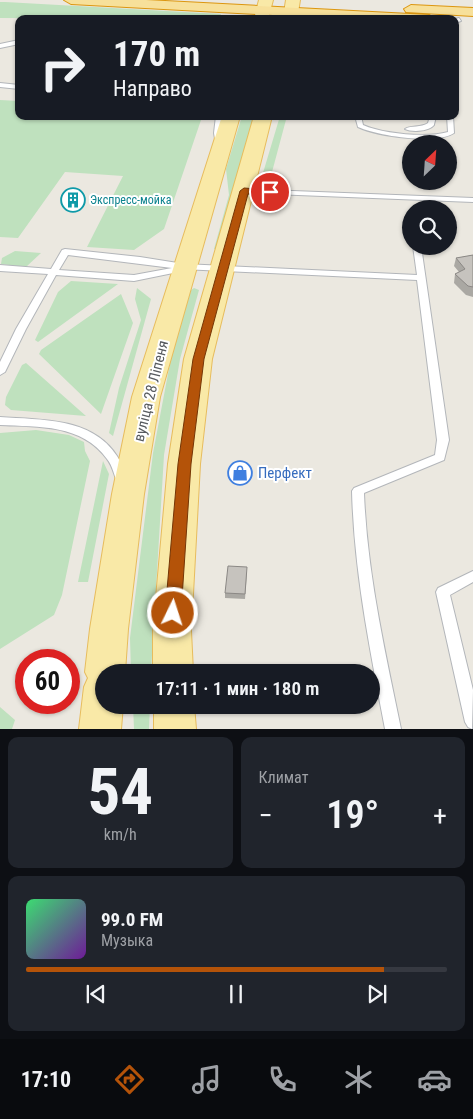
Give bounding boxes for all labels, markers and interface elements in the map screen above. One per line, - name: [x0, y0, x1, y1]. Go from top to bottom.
- text: 170 m: [113, 34, 200, 75]
- icon: right: [30, 35, 95, 100]
- text: Направо: [113, 76, 192, 101]
- north arrow: [402, 135, 458, 190]
- map controls: [402, 135, 457, 255]
- pin: [249, 171, 291, 213]
- icon: arrive: [256, 178, 284, 206]
- building icon: Экспресс-мойка: [60, 187, 86, 213]
- place label: Экспресс-мойка: [90, 193, 172, 207]
- button: search: [402, 200, 457, 255]
- street label: вуліца 28 Ліпеня: [130, 339, 172, 443]
- shop icon: Перфект: [227, 460, 253, 486]
- place label: Перфект: [258, 464, 312, 482]
- position arrow: [146, 586, 198, 638]
- speed limit sign: 60: [15, 649, 80, 714]
- text: 17:11 · 1 мин · 180 m: [156, 677, 319, 700]
- text: 54: [87, 754, 153, 830]
- text: Климат: [259, 768, 308, 787]
- text: 19°: [326, 793, 379, 837]
- text: −: [259, 799, 273, 832]
- text: +: [433, 799, 447, 832]
- text: km/h: [104, 825, 137, 844]
- text: 99.0 FM: [101, 908, 163, 931]
- text: Музыка: [101, 931, 153, 950]
- icon: previous: [82, 980, 110, 1008]
- icon: pause: [222, 980, 250, 1008]
- icon: next: [363, 980, 391, 1008]
- icon: directions: [112, 1062, 147, 1097]
- icon: music: [189, 1062, 224, 1097]
- icon: phone: [265, 1062, 300, 1097]
- icon: climate: [341, 1062, 376, 1097]
- icon: car: [417, 1062, 452, 1097]
- text: 17:10: [21, 1067, 71, 1092]

